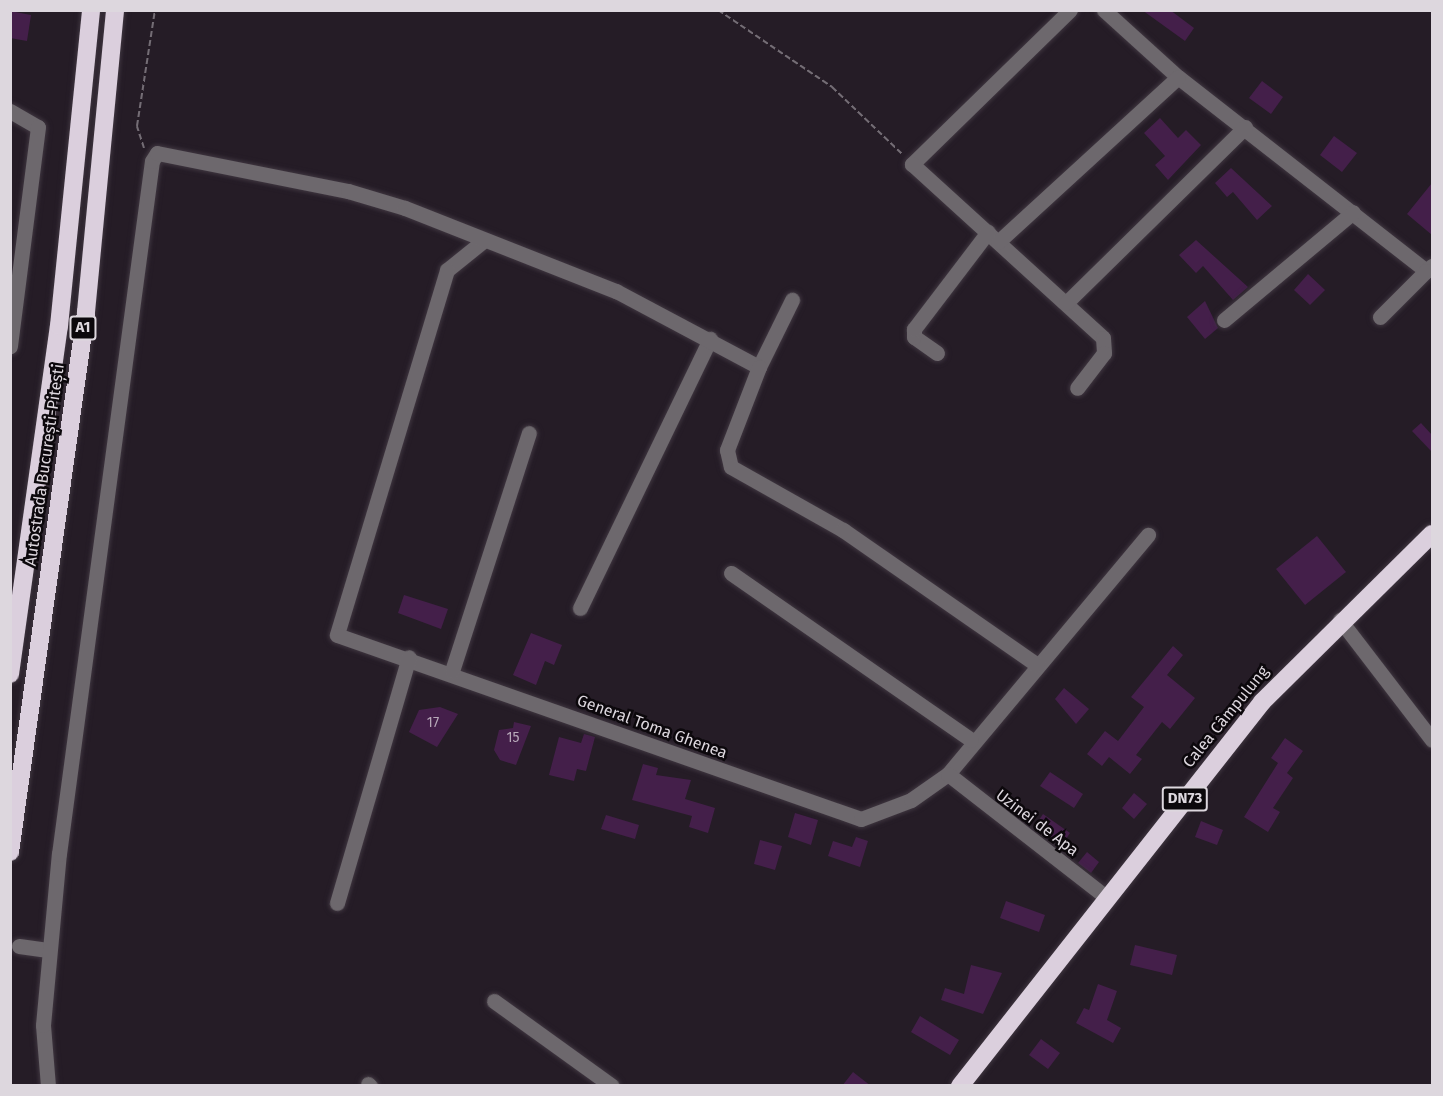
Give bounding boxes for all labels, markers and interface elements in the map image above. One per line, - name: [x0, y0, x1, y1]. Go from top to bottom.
- road number: A1: [68, 316, 98, 340]
- street label: Autostrada București-Pitești: [21, 363, 69, 567]
- street label: Calea Câmpulung: [1179, 662, 1273, 772]
- street label: General Toma Ghenea: [574, 691, 730, 763]
- house number: 17: [427, 715, 439, 731]
- house number: 15: [506, 730, 520, 746]
- street label: Uzinei de Apa: [992, 786, 1082, 860]
- road number: DN73: [1161, 787, 1209, 811]

